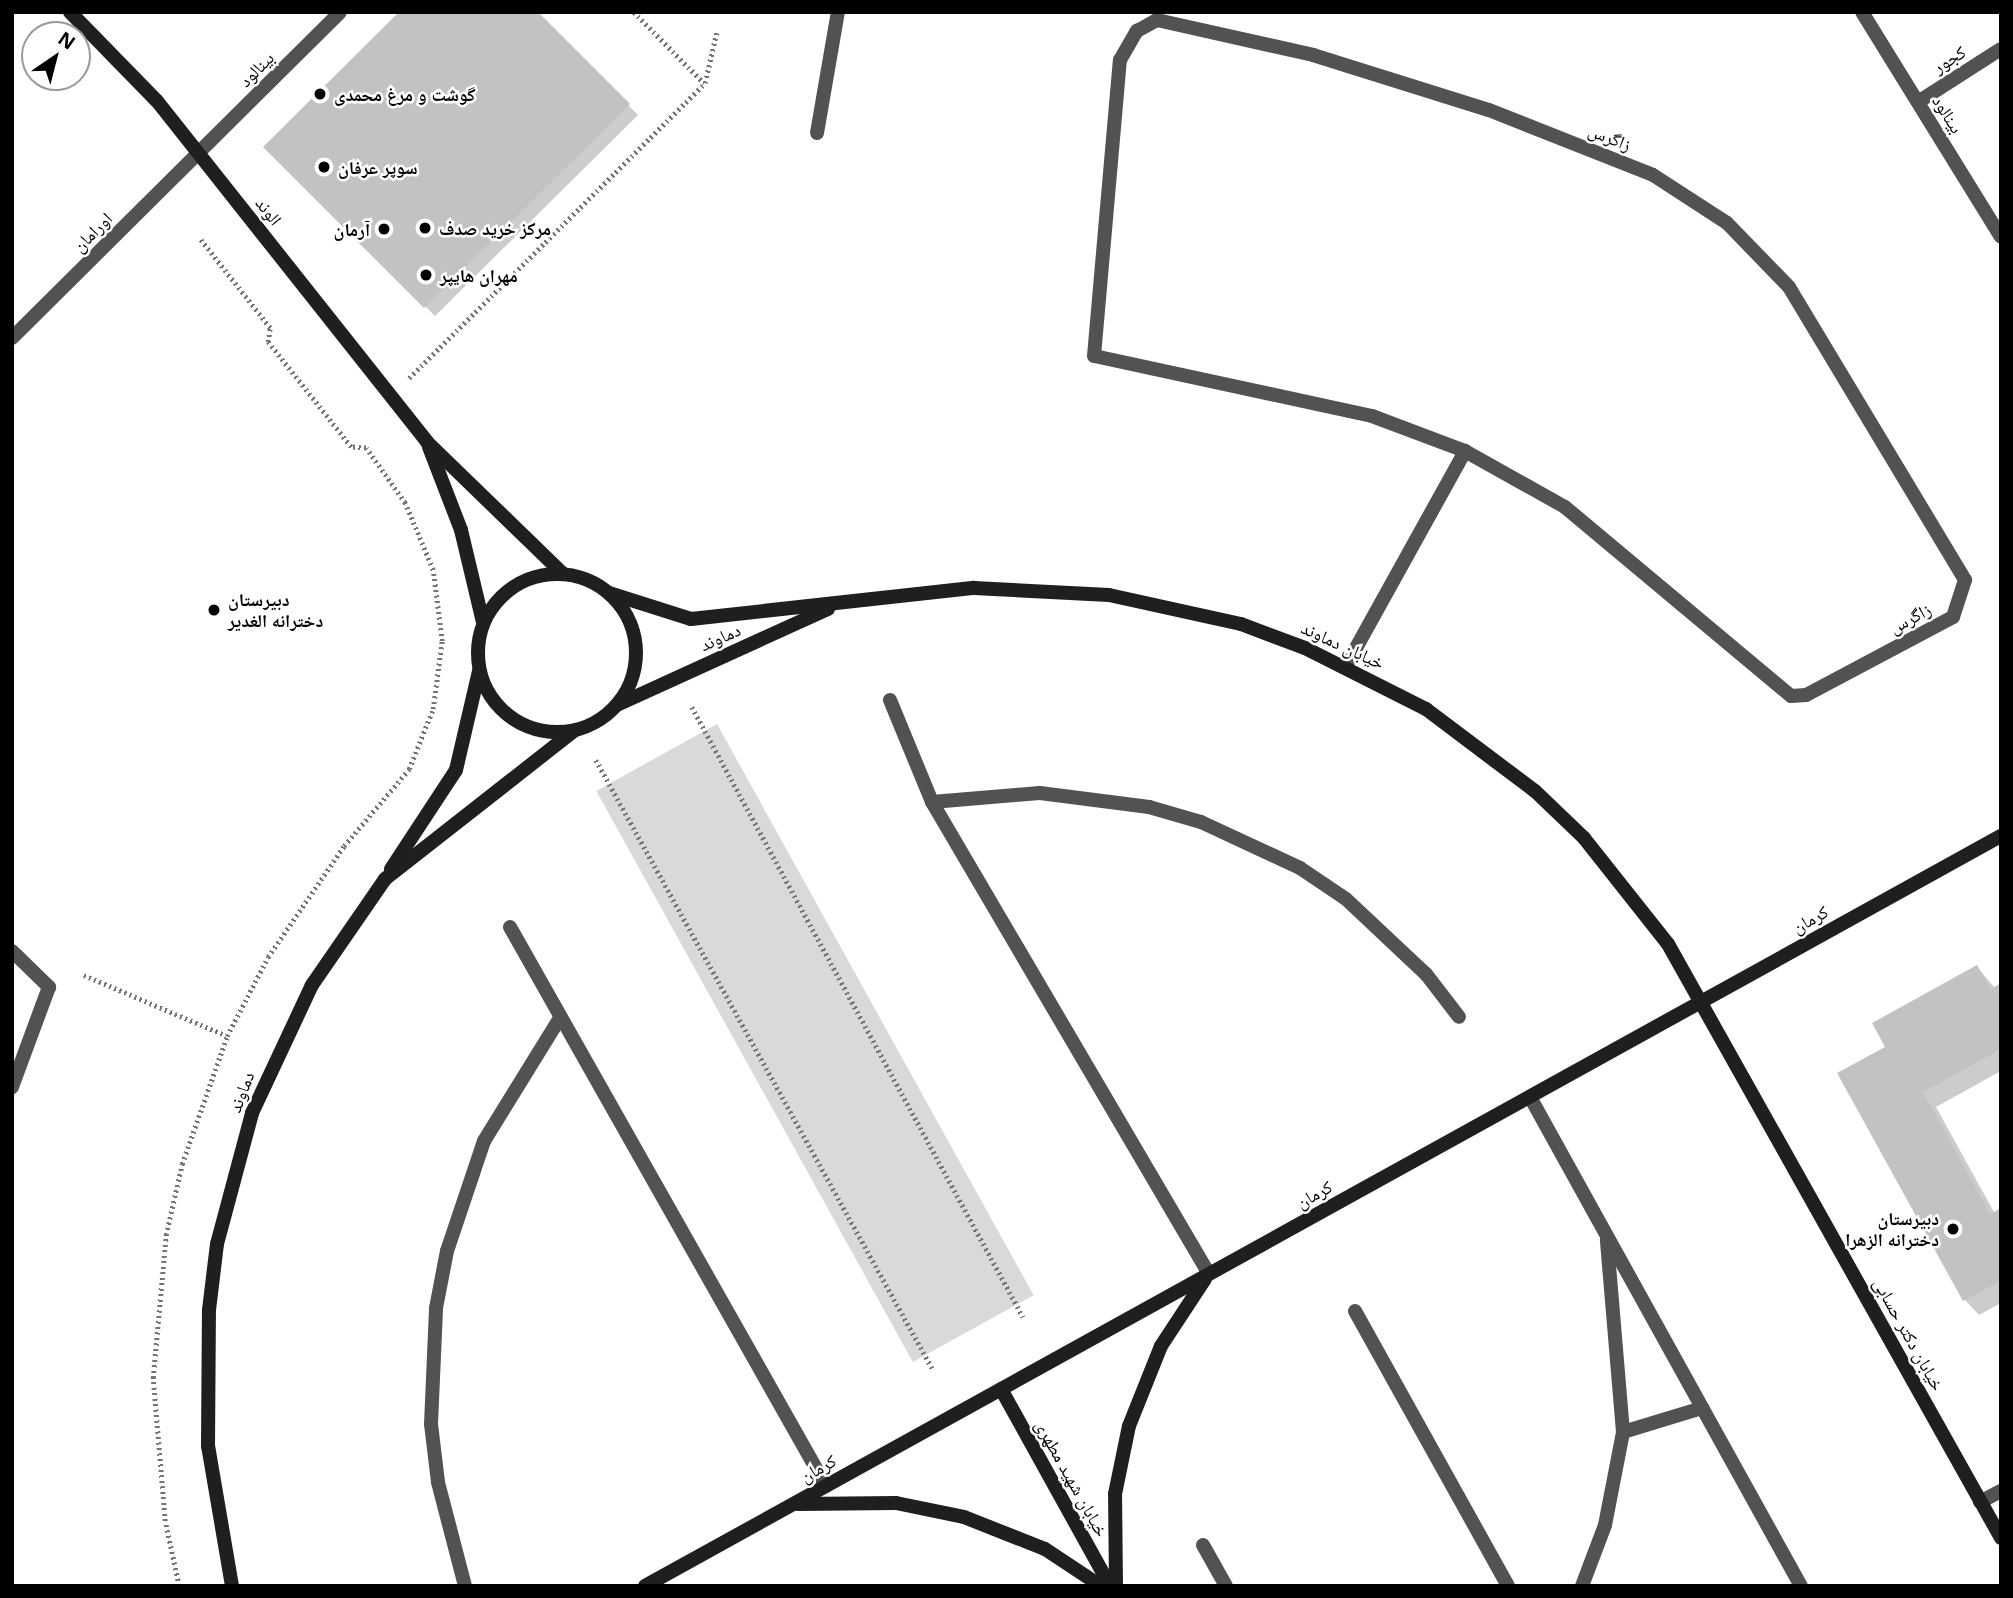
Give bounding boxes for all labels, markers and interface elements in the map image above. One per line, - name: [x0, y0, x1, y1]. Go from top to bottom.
- north arrow: [21, 21, 91, 91]
- text: N: [53, 25, 81, 56]
- street label: کجور: [1929, 41, 1969, 77]
- street label: بینالود: [234, 47, 278, 91]
- place label: گوشت و مرغ محمدی: [334, 83, 475, 105]
- marker: گوشت و مرغ محمدی: [312, 86, 328, 102]
- street label: بینالود: [1928, 91, 1968, 137]
- street label: زاگرس: [1585, 119, 1635, 155]
- place label: سوپر عرفان: [338, 156, 418, 178]
- marker: سوپر عرفان: [316, 159, 332, 175]
- street label: الوند: [251, 193, 287, 229]
- street label: اورامان: [68, 208, 116, 256]
- place label: مرکز خرید صدف: [439, 217, 551, 239]
- place label: آرمان: [334, 218, 370, 240]
- marker: مرکز خرید صدف: [417, 220, 433, 236]
- marker: آرمان: [376, 221, 392, 237]
- place label: مهران هایپر: [440, 264, 518, 286]
- marker: مهران هایپر: [418, 267, 434, 283]
- place label: دبیرستان دخترانه الغدیر: [228, 589, 323, 632]
- street label: زاگرس: [1885, 598, 1935, 638]
- marker: دبیرستان دخترانه الغدیر: [206, 602, 222, 618]
- street label: خیابان دماوند: [1298, 616, 1388, 674]
- street label: دماوند: [696, 619, 744, 655]
- street label: کرمان: [1788, 900, 1832, 938]
- street label: دماوند: [223, 1068, 259, 1116]
- street label: کرمان: [1292, 1175, 1336, 1213]
- place label: دبیرستان دخترانه الزهرا: [1845, 1208, 1939, 1250]
- marker: دبیرستان دخترانه الزهرا: [1945, 1221, 1961, 1237]
- street label: خیابان دکتر حسابی: [1869, 1274, 1949, 1394]
- street label: خیابان شهید مطهری: [1031, 1416, 1113, 1540]
- street label: کرمان: [796, 1449, 840, 1487]

